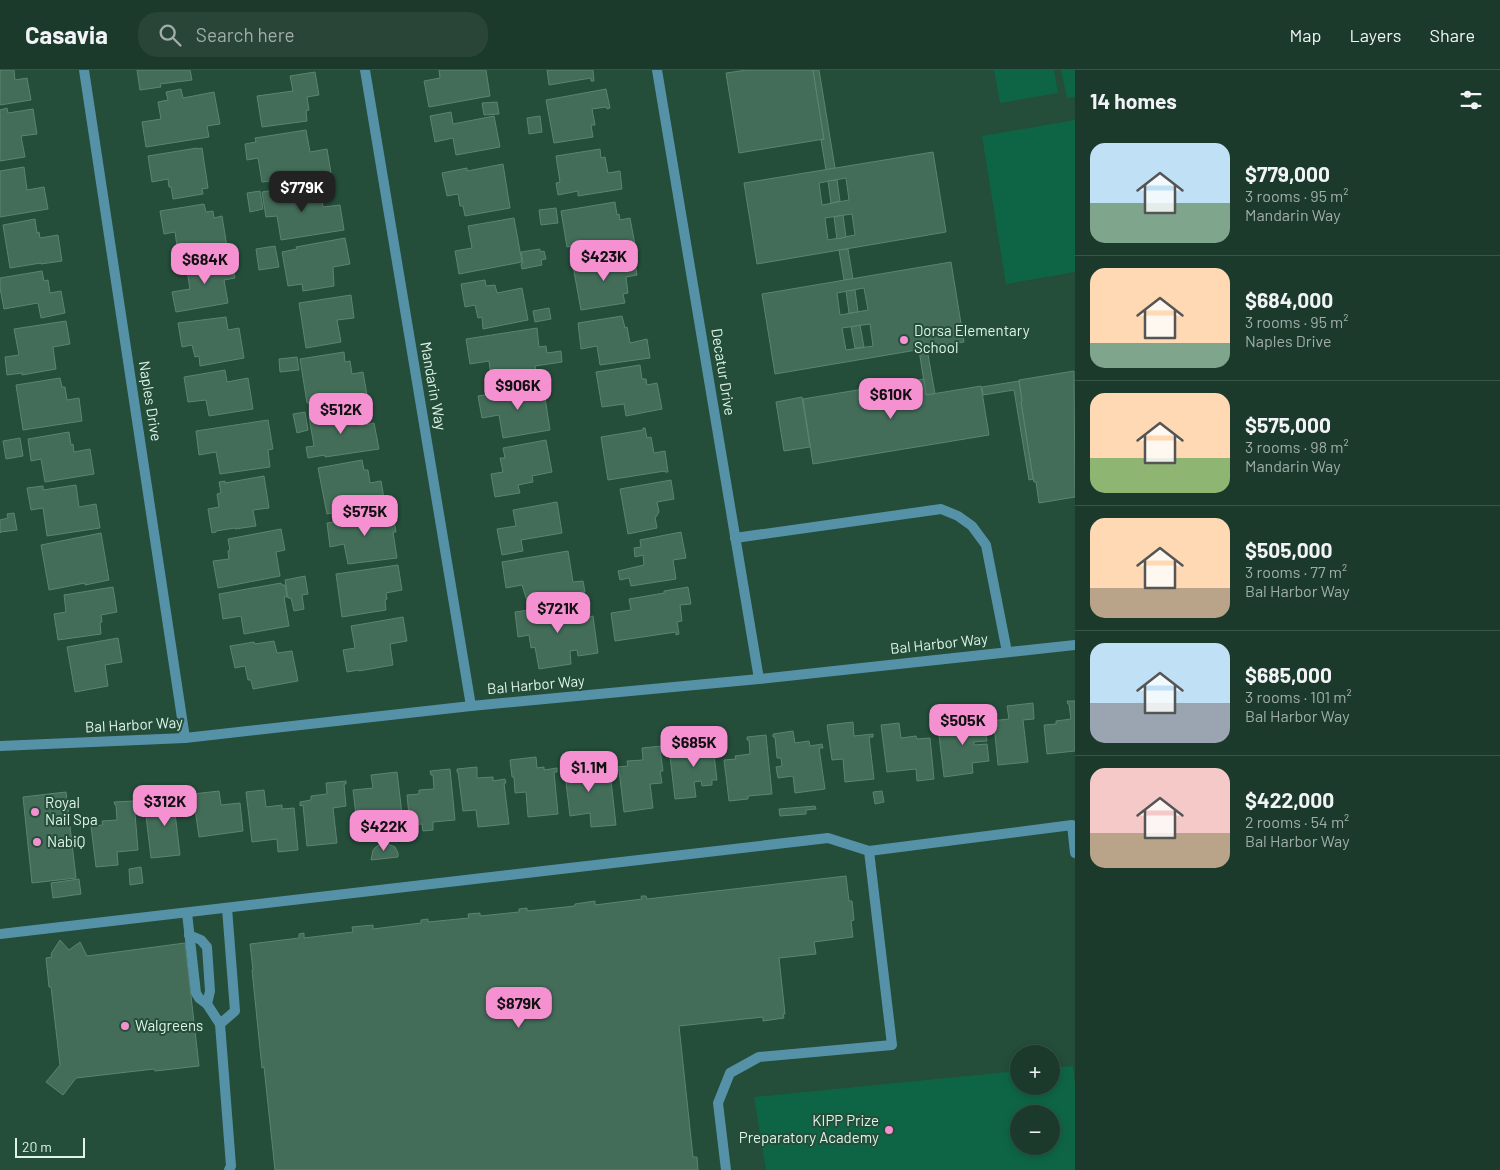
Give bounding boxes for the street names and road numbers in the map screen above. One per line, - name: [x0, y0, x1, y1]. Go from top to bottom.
- street label: Decatur Drive: [708, 327, 740, 417]
- street label: Mandarin Way: [417, 340, 451, 432]
- street label: Naples Drive: [136, 359, 166, 442]
- street label: Bal Harbor Way: [889, 629, 989, 657]
- street label: Bal Harbor Way: [486, 671, 586, 697]
- street label: Bal Harbor Way: [85, 712, 183, 736]

